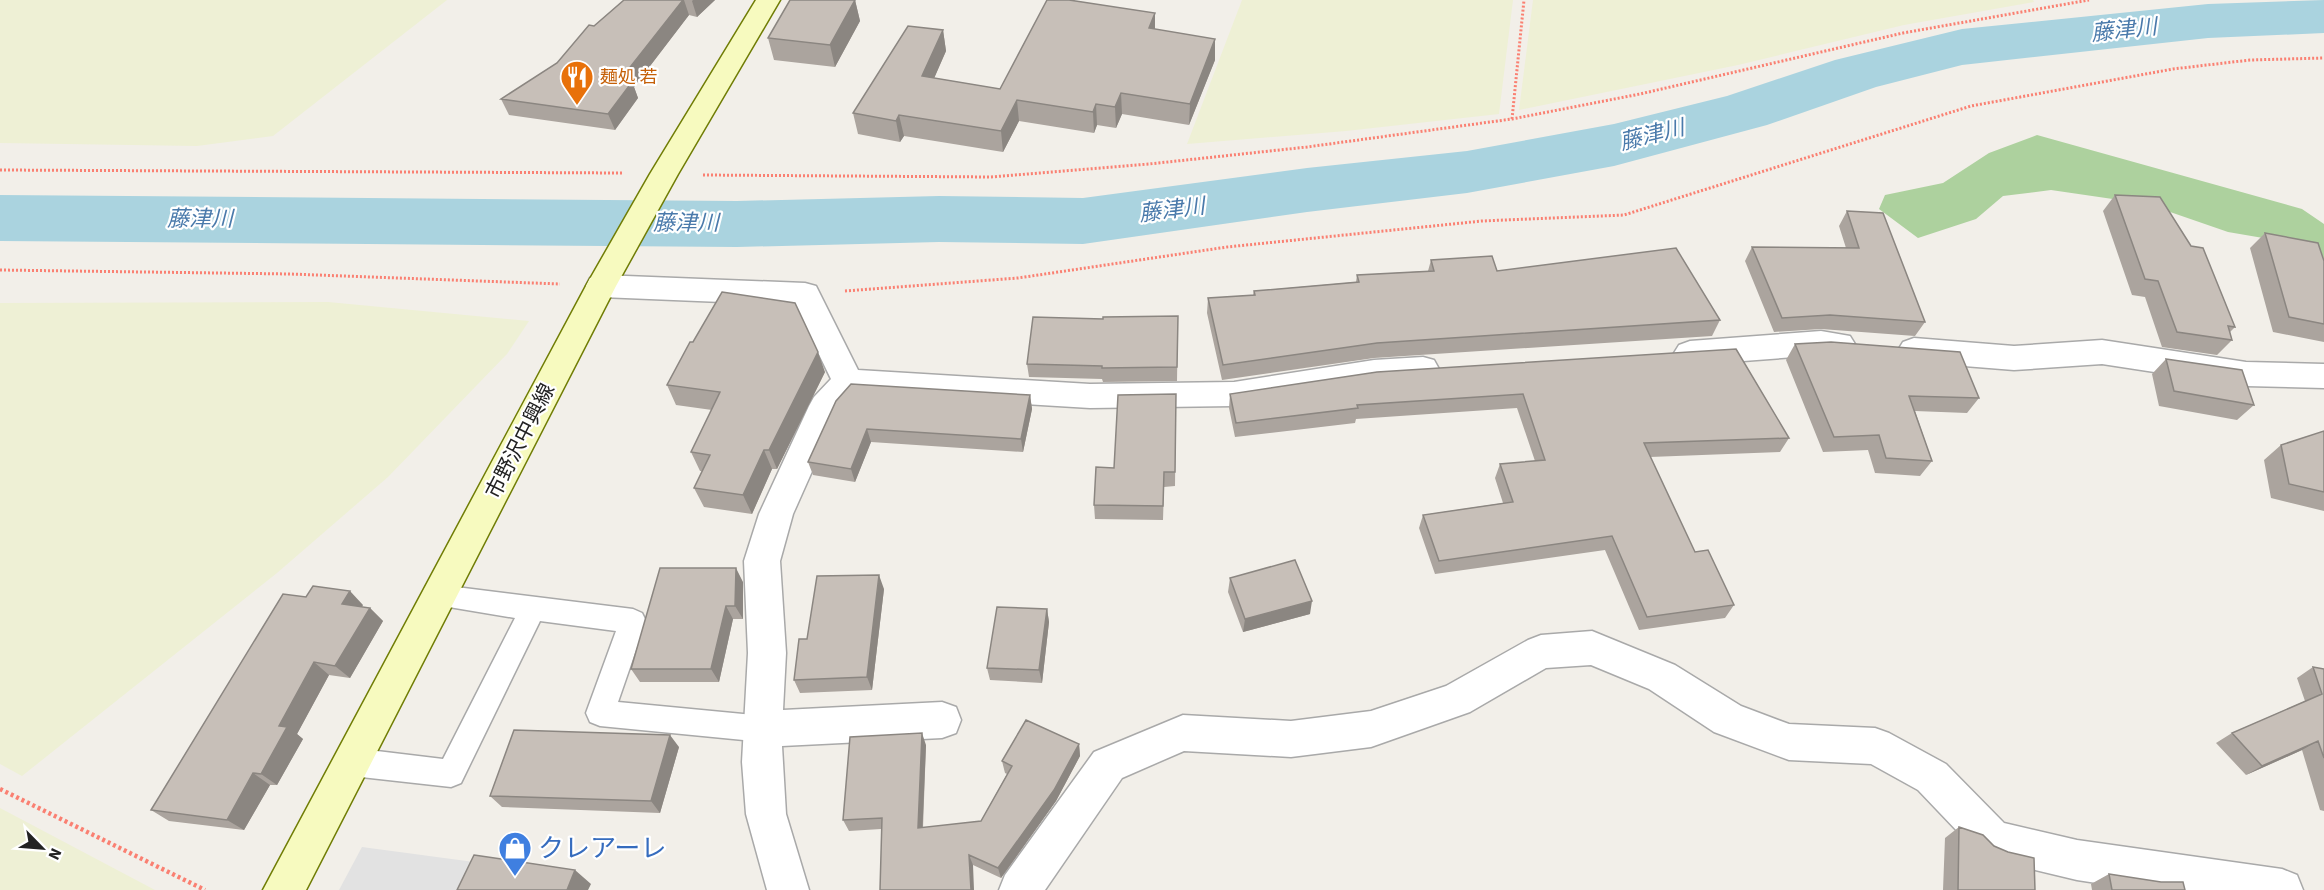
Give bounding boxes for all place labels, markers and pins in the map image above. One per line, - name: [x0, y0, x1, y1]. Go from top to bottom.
- restaurant icon: 麺処 若: [559, 59, 595, 106]
- place label: 麺処 若: [600, 65, 658, 90]
- shop icon: クレアーレ: [497, 830, 533, 877]
- place label: クレアーレ: [538, 830, 666, 867]

